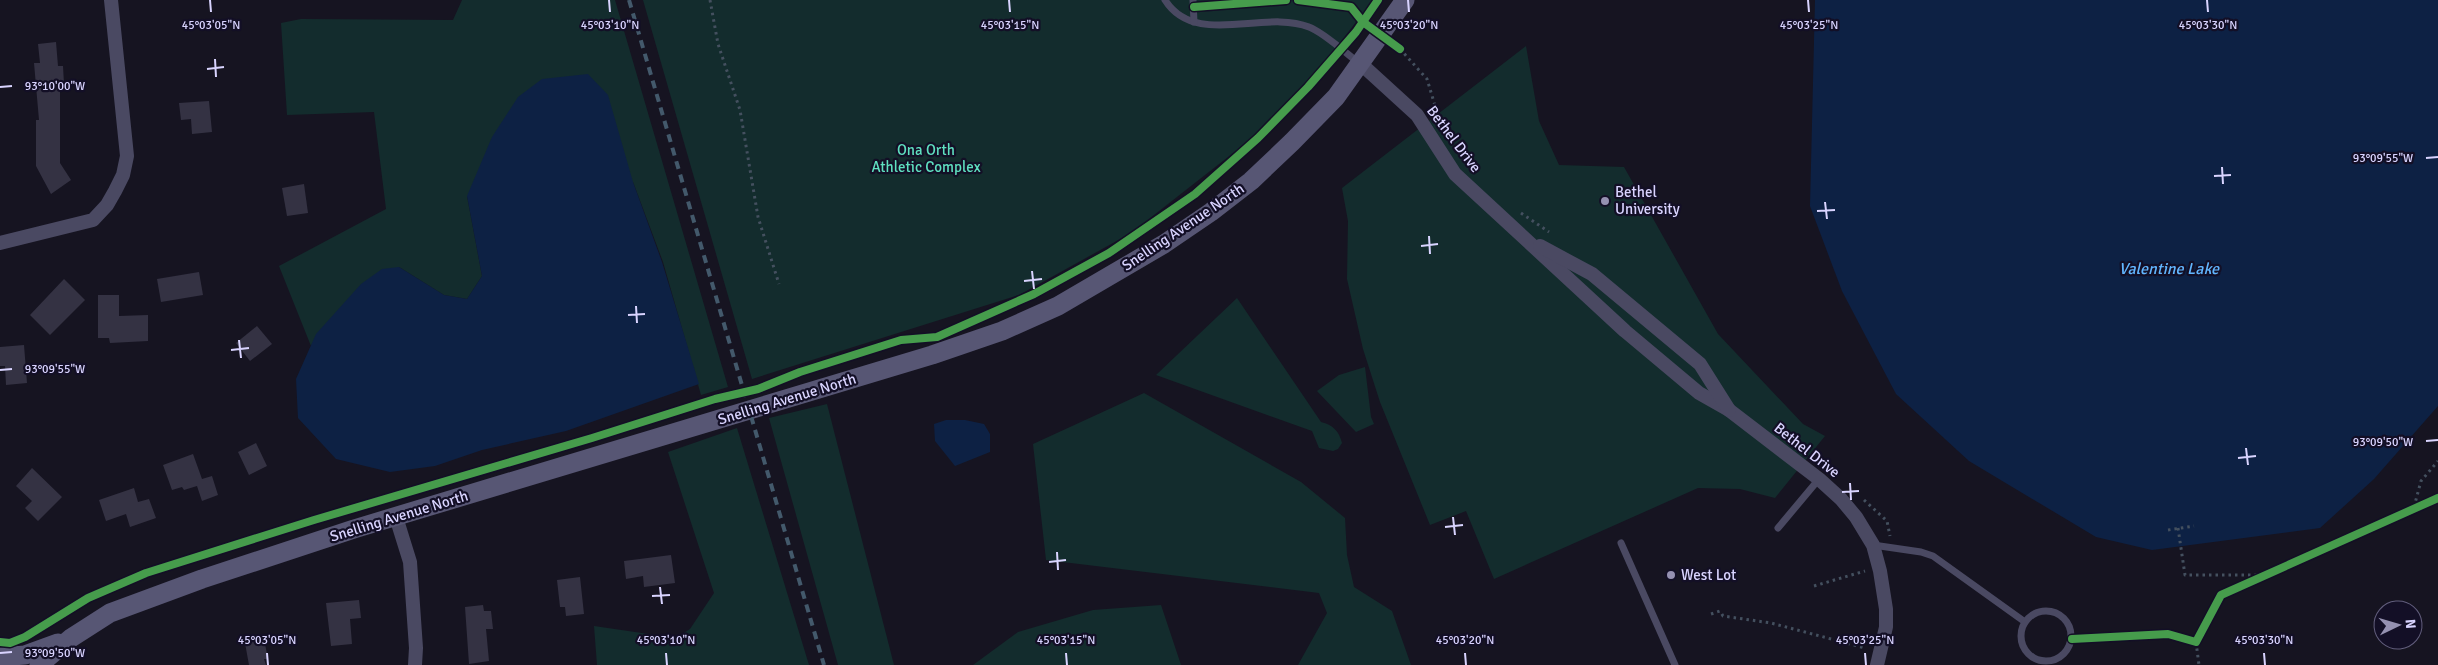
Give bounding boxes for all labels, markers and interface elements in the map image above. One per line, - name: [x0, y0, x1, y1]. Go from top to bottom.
- text: 45°03'05"N: [182, 18, 240, 33]
- text: 45°03'10"N: [581, 18, 639, 33]
- text: 45°03'15"N: [981, 18, 1039, 33]
- text: 45°03'20"N: [1380, 18, 1438, 33]
- text: 45°03'25"N: [1780, 18, 1838, 33]
- text: 45°03'30"N: [2179, 18, 2237, 33]
- text: 93°10'00"W: [25, 79, 85, 94]
- street label: Bethel Drive: [1423, 102, 1485, 176]
- park label: Ona Orth Athletic Complex: [871, 141, 981, 176]
- text: 93°09'55"W: [2353, 151, 2413, 166]
- street label: Snelling Avenue North: [1118, 179, 1248, 275]
- place label: Bethel University: [1615, 183, 1680, 218]
- marker: Bethel University: [1599, 195, 1611, 207]
- water label: Valentine Lake: [2119, 259, 2220, 279]
- text: 93°09'55"W: [25, 362, 85, 377]
- street label: Snelling Avenue North: [716, 369, 858, 429]
- street label: Bethel Drive: [1770, 419, 1844, 481]
- text: 93°09'50"W: [2353, 435, 2413, 450]
- street label: Snelling Avenue North: [328, 486, 470, 546]
- place label: West Lot: [1681, 566, 1736, 584]
- marker: West Lot: [1665, 569, 1677, 581]
- north arrow: [2373, 600, 2423, 650]
- text: N: [2402, 618, 2419, 630]
- text: 45°03'05"N: [238, 633, 296, 648]
- text: 45°03'10"N: [637, 633, 695, 648]
- text: 45°03'15"N: [1037, 633, 1095, 648]
- text: 45°03'20"N: [1436, 633, 1494, 648]
- text: 45°03'25"N: [1836, 633, 1894, 648]
- text: 45°03'30"N: [2235, 633, 2293, 648]
- text: 93°09'50"W: [25, 646, 85, 661]

